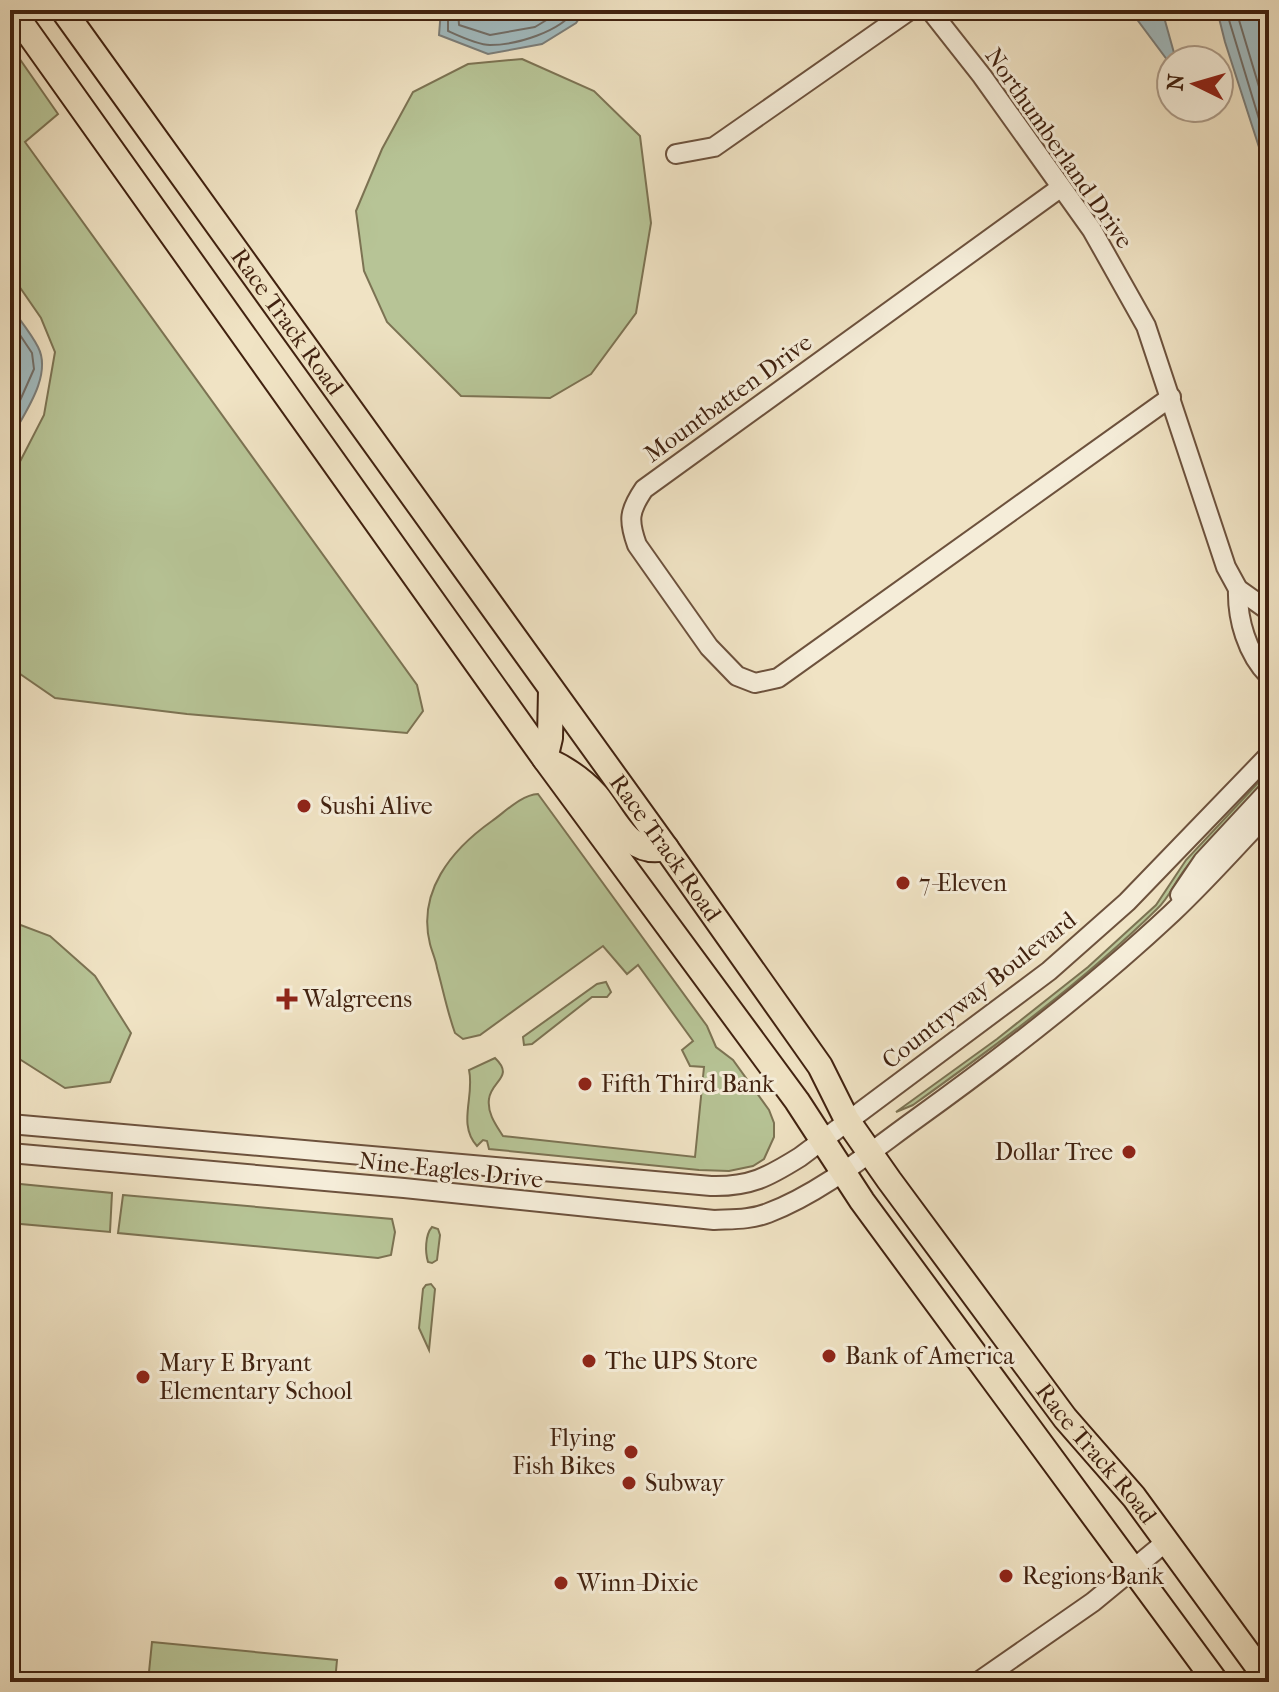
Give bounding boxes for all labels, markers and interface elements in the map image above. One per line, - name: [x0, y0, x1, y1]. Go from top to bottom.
- street label: Northumberland Drive: [979, 42, 1139, 254]
- north arrow: [1155, 44, 1235, 124]
- text: N: [1162, 73, 1190, 92]
- street label: Race Track Road: [225, 243, 350, 401]
- street label: Mountbatten Drive: [639, 328, 817, 468]
- street label: Race Track Road: [604, 769, 728, 928]
- place label: Sushi Alive: [320, 792, 433, 820]
- marker: Sushi Alive: [295, 797, 313, 815]
- place label: 7-Eleven: [919, 869, 1007, 897]
- marker: 7-Eleven: [894, 874, 912, 892]
- street label: Countryway Boulevard: [876, 905, 1082, 1074]
- place label: Walgreens: [302, 985, 412, 1013]
- marker: Walgreens: [278, 990, 296, 1008]
- place label: Fifth Third Bank: [601, 1070, 775, 1098]
- marker: Fifth Third Bank: [576, 1075, 594, 1093]
- place label: Dollar Tree: [995, 1138, 1113, 1166]
- marker: Dollar Tree: [1120, 1143, 1138, 1161]
- street label: Nine Eagles Drive: [357, 1146, 545, 1194]
- place label: Bank of America: [845, 1342, 1015, 1370]
- place label: The UPS Store: [605, 1347, 758, 1375]
- marker: Bank of America: [820, 1347, 838, 1365]
- place label: Mary E Bryant Elementary School: [159, 1349, 353, 1405]
- marker: The UPS Store: [580, 1352, 598, 1370]
- marker: Mary E Bryant Elementary School: [134, 1368, 152, 1386]
- street label: Race Track Road: [1030, 1378, 1163, 1530]
- place label: Flying Fish Bikes: [512, 1424, 616, 1480]
- marker: Flying Fish Bikes: [622, 1443, 640, 1461]
- place label: Subway: [645, 1469, 725, 1497]
- marker: Subway: [620, 1474, 638, 1492]
- place label: Regions Bank: [1022, 1562, 1164, 1590]
- marker: Regions Bank: [997, 1567, 1015, 1585]
- place label: Winn-Dixie: [576, 1569, 698, 1597]
- marker: Winn-Dixie: [552, 1574, 570, 1592]

